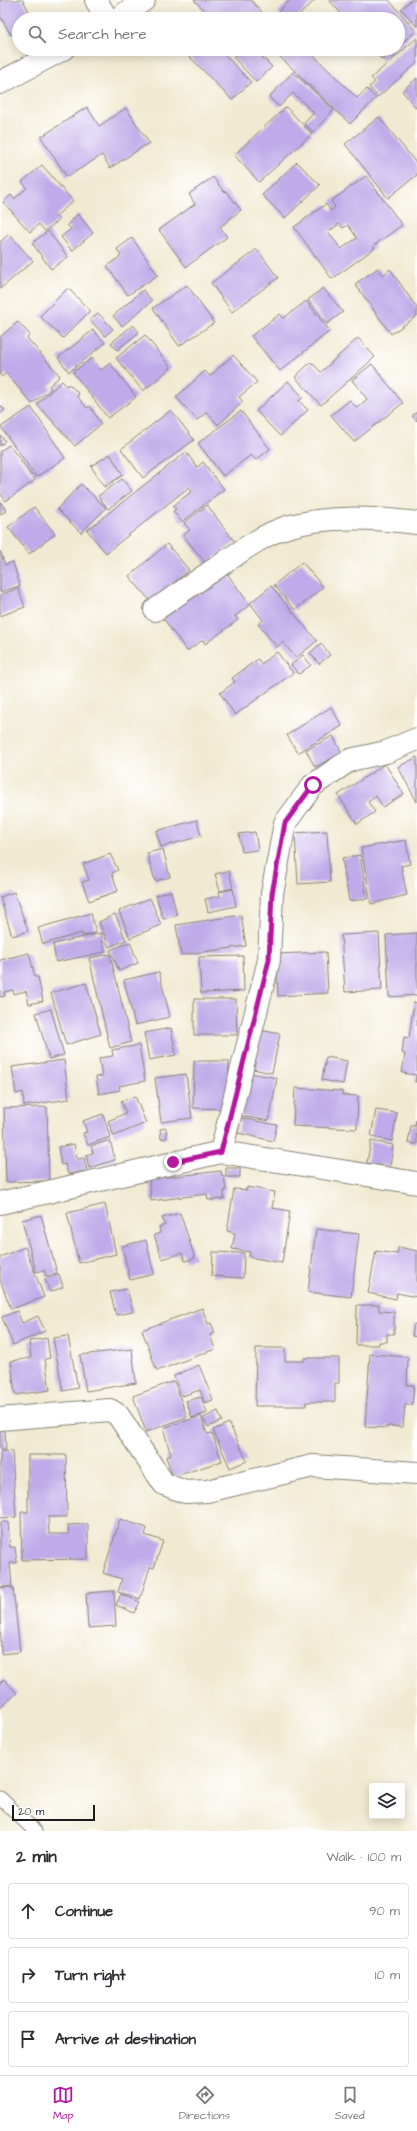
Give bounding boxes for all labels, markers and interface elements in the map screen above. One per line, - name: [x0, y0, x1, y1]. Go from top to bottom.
- search box: [12, 12, 405, 56]
- icon: search: [26, 23, 48, 45]
- text: Search here: [58, 24, 147, 45]
- route start: [304, 776, 322, 794]
- route end: [164, 1153, 182, 1171]
- map controls: [369, 1783, 405, 1819]
- button: layers: [369, 1783, 405, 1819]
- scale bar: [12, 1803, 95, 1822]
- text: 20 m: [18, 1804, 44, 1819]
- text: 2 min: [16, 1845, 57, 1869]
- text: Walk · 100 m: [327, 1848, 401, 1866]
- icon: ahead: [17, 1900, 39, 1922]
- text: Continue: [55, 1901, 113, 1922]
- text: 90 m: [369, 1902, 400, 1920]
- icon: right: [17, 1964, 39, 1986]
- text: Turn right: [55, 1965, 126, 1986]
- text: 10 m: [375, 1966, 400, 1984]
- icon: arrive: [17, 2028, 39, 2050]
- text: Arrive at destination: [55, 2029, 196, 2050]
- tab: Map: [52, 2084, 74, 2123]
- tab: Directions: [179, 2084, 230, 2123]
- tab: Saved: [335, 2084, 365, 2123]

